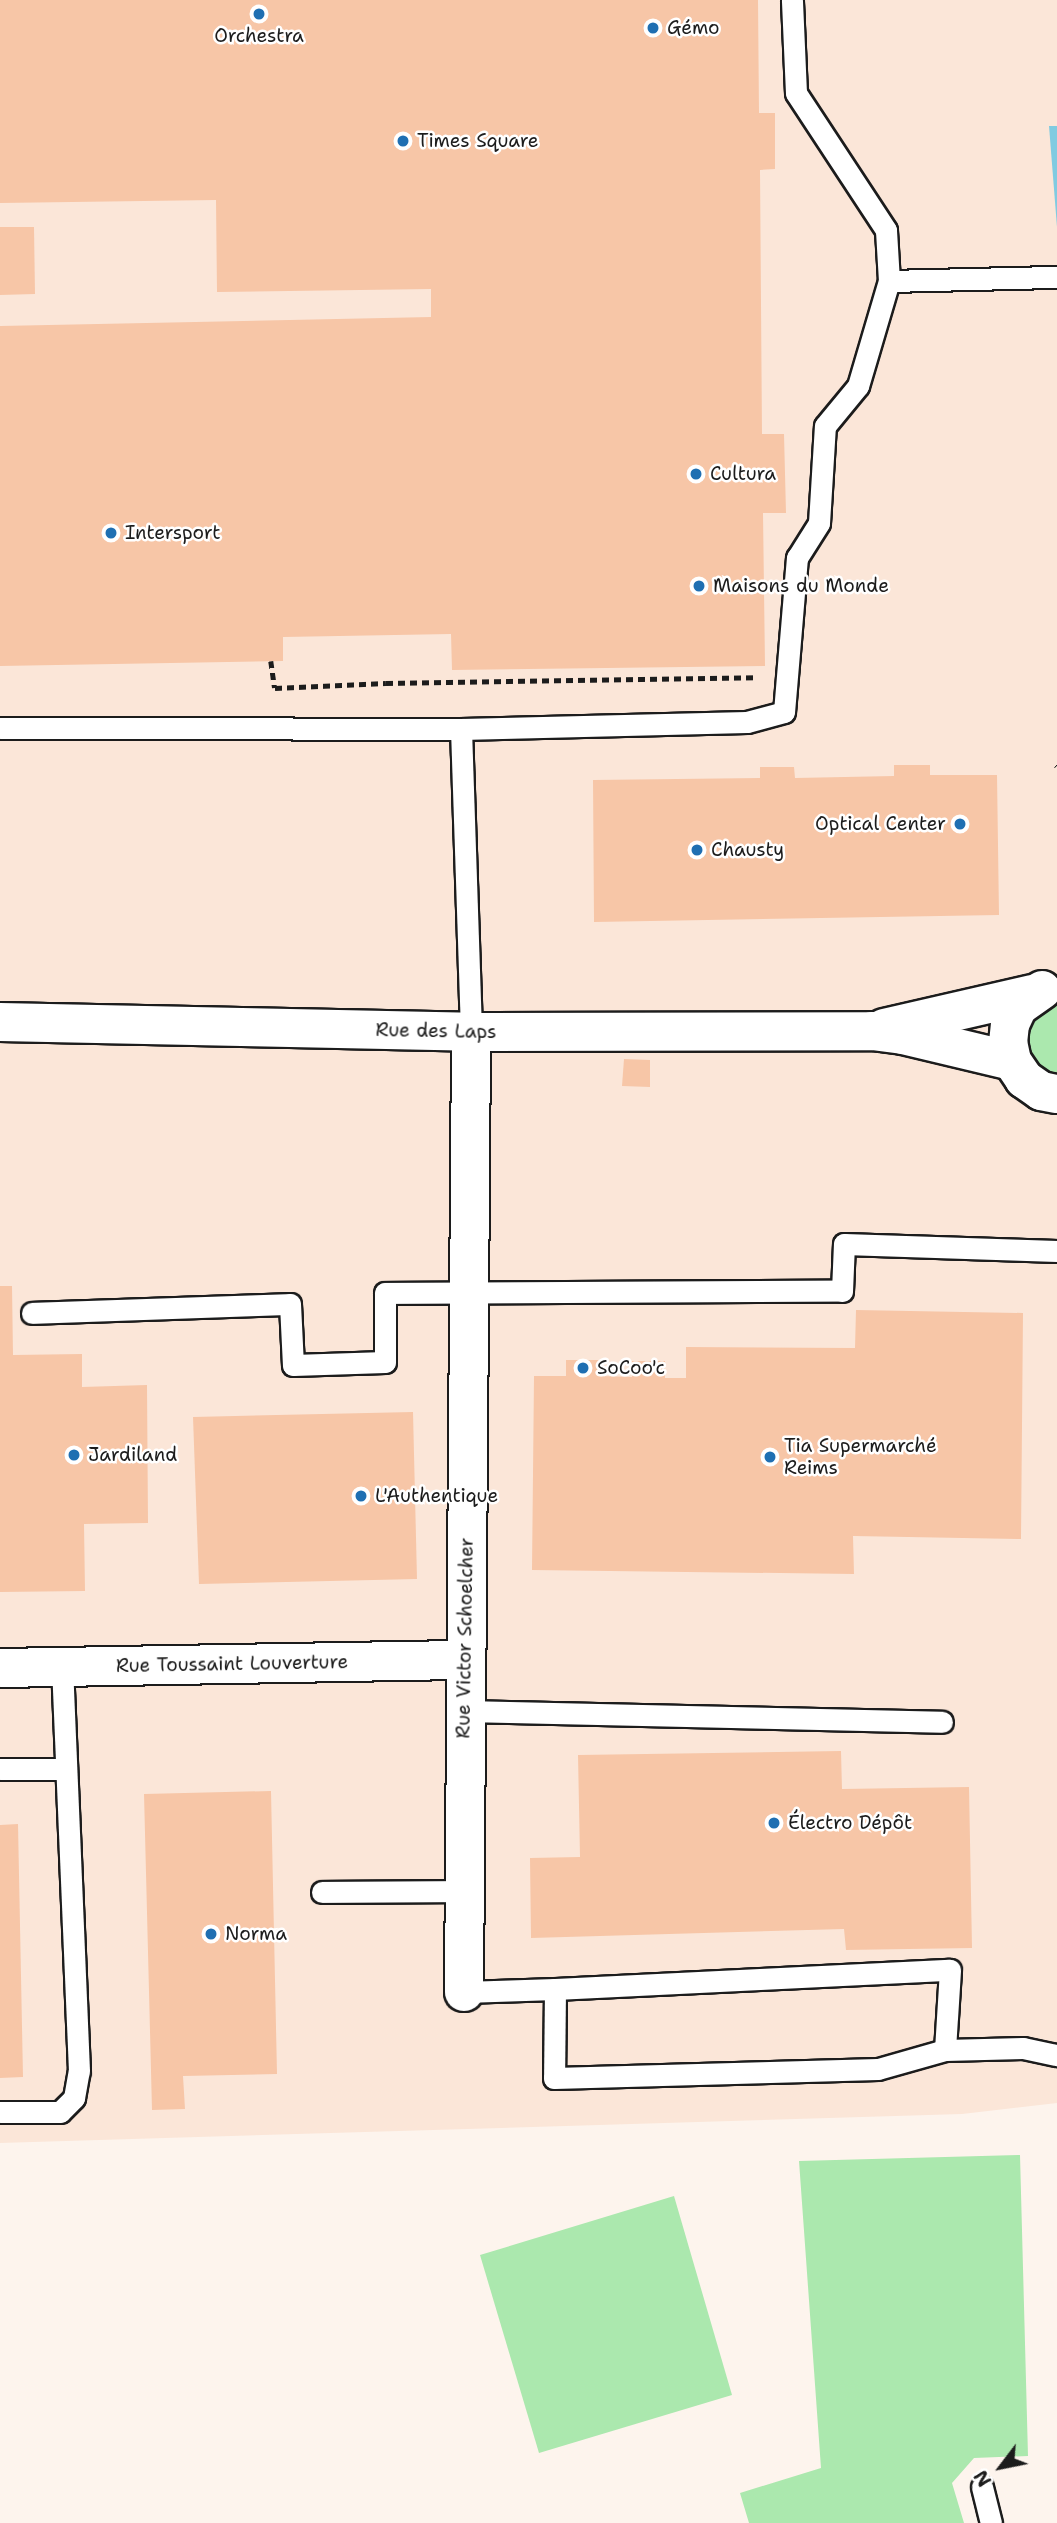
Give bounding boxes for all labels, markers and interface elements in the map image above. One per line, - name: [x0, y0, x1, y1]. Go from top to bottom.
- marker: Orchestra: [251, 6, 267, 22]
- place label: Gémo: [667, 17, 720, 39]
- marker: Gémo: [645, 20, 661, 36]
- place label: Orchestra: [214, 25, 304, 47]
- place label: Times Square: [417, 130, 539, 152]
- marker: Times Square: [395, 133, 411, 149]
- place label: Cultura: [710, 463, 776, 485]
- marker: Cultura: [688, 466, 704, 482]
- place label: Intersport: [125, 522, 221, 544]
- marker: Intersport: [103, 525, 119, 541]
- place label: Maisons du Monde: [713, 575, 889, 597]
- marker: Maisons du Monde: [691, 578, 707, 594]
- place label: Optical Center: [815, 813, 946, 835]
- marker: Optical Center: [952, 816, 968, 832]
- place label: Chausty: [711, 839, 784, 861]
- marker: Chausty: [689, 842, 705, 858]
- street label: Rue des Laps: [375, 1019, 497, 1043]
- place label: SoCoo'c: [597, 1357, 665, 1379]
- marker: SoCoo'c: [575, 1360, 591, 1376]
- place label: Tia Supermarché Reims: [784, 1435, 937, 1479]
- place label: Jardiland: [88, 1444, 177, 1466]
- marker: Jardiland: [66, 1447, 82, 1463]
- marker: Tia Supermarché Reims: [762, 1449, 778, 1465]
- place label: L'Authentique: [375, 1485, 498, 1507]
- marker: L'Authentique: [353, 1488, 369, 1504]
- street label: Rue Victor Schoelcher: [452, 1537, 478, 1739]
- street label: Rue Toussaint Louverture: [116, 1651, 348, 1677]
- place label: Électro Dépôt: [788, 1812, 912, 1834]
- marker: Électro Dépôt: [766, 1815, 782, 1831]
- place label: Norma: [225, 1923, 287, 1945]
- marker: Norma: [203, 1926, 219, 1942]
- north arrow: [966, 2432, 1036, 2502]
- text: N: [968, 2465, 997, 2491]

